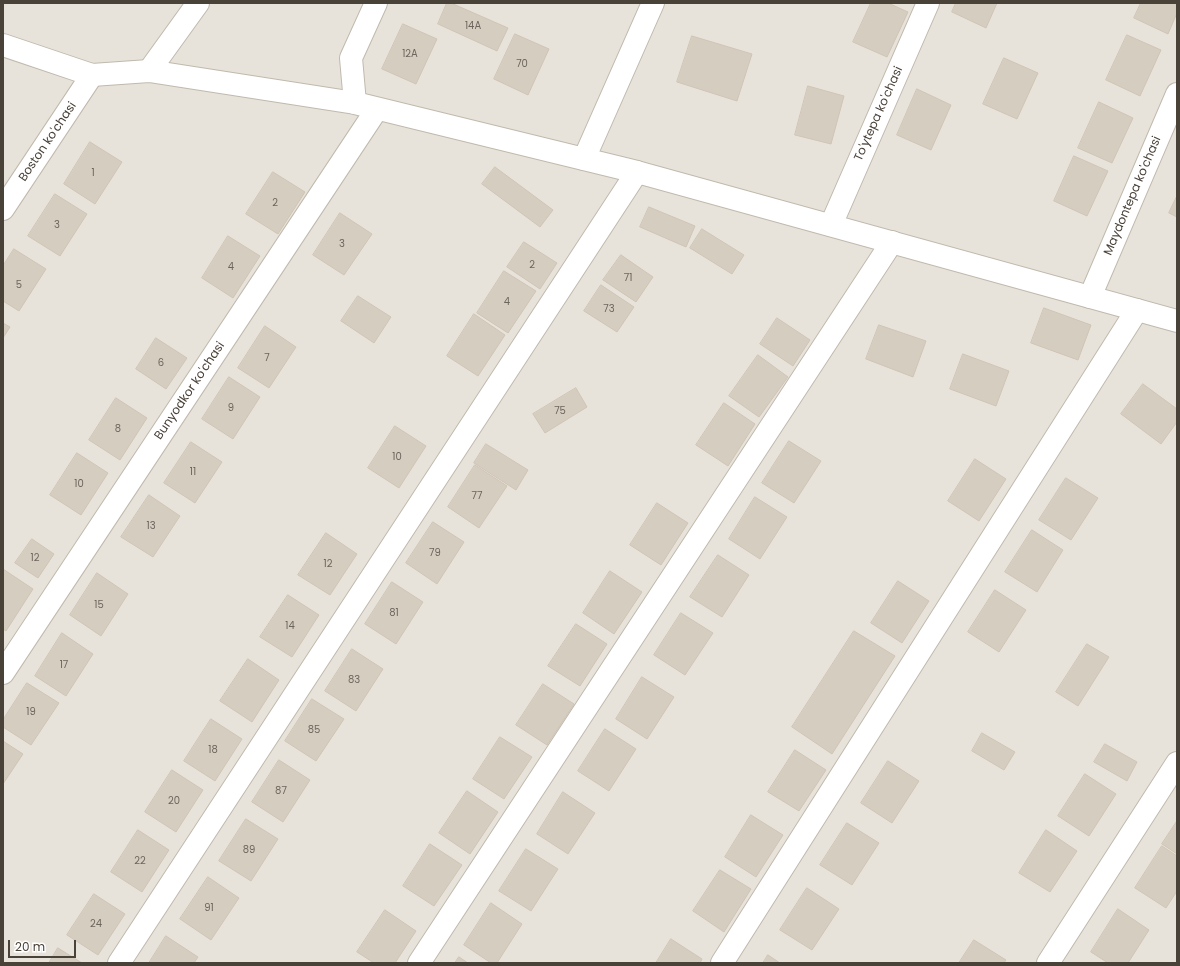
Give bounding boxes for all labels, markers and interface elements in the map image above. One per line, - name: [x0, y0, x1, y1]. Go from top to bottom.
- house number: 14A: [465, 20, 481, 32]
- house number: 12A: [402, 48, 418, 60]
- house number: 70: [516, 58, 528, 70]
- street label: To'ytepa ko'chasi: [852, 64, 906, 164]
- street label: Boston ko'chasi: [16, 100, 80, 184]
- street label: Maydontepa ko'chasi: [1101, 134, 1165, 258]
- house number: 1: [91, 167, 95, 179]
- house number: 2: [272, 197, 278, 209]
- house number: 3: [54, 219, 60, 231]
- house number: 3: [339, 238, 345, 250]
- house number: 2: [529, 259, 535, 271]
- house number: 4: [228, 261, 234, 273]
- house number: 71: [624, 272, 632, 284]
- house number: 5: [16, 279, 22, 291]
- house number: 4: [504, 296, 510, 308]
- house number: 73: [603, 303, 615, 315]
- street label: Bunyodkor ko'chasi: [152, 339, 228, 443]
- house number: 7: [264, 352, 270, 364]
- house number: 6: [158, 357, 164, 369]
- house number: 9: [228, 402, 234, 414]
- house number: 75: [554, 405, 566, 417]
- house number: 8: [115, 423, 121, 435]
- house number: 10: [392, 451, 402, 463]
- house number: 11: [190, 466, 196, 478]
- house number: 10: [74, 478, 84, 490]
- house number: 77: [472, 490, 482, 502]
- house number: 13: [146, 520, 156, 532]
- house number: 79: [429, 547, 441, 559]
- house number: 12: [31, 552, 39, 564]
- house number: 12: [324, 558, 332, 570]
- house number: 15: [94, 599, 104, 611]
- house number: 81: [389, 607, 399, 619]
- house number: 14: [285, 620, 295, 632]
- house number: 17: [60, 659, 68, 671]
- house number: 83: [348, 674, 360, 686]
- house number: 19: [26, 706, 36, 718]
- house number: 85: [308, 724, 320, 736]
- house number: 18: [208, 744, 218, 756]
- house number: 87: [275, 785, 287, 797]
- house number: 20: [168, 795, 180, 807]
- house number: 89: [243, 844, 255, 856]
- house number: 22: [134, 855, 146, 867]
- house number: 91: [204, 902, 214, 914]
- house number: 24: [90, 918, 102, 930]
- scale bar: [10, 932, 78, 958]
- text: 20 m: [15, 938, 45, 955]

